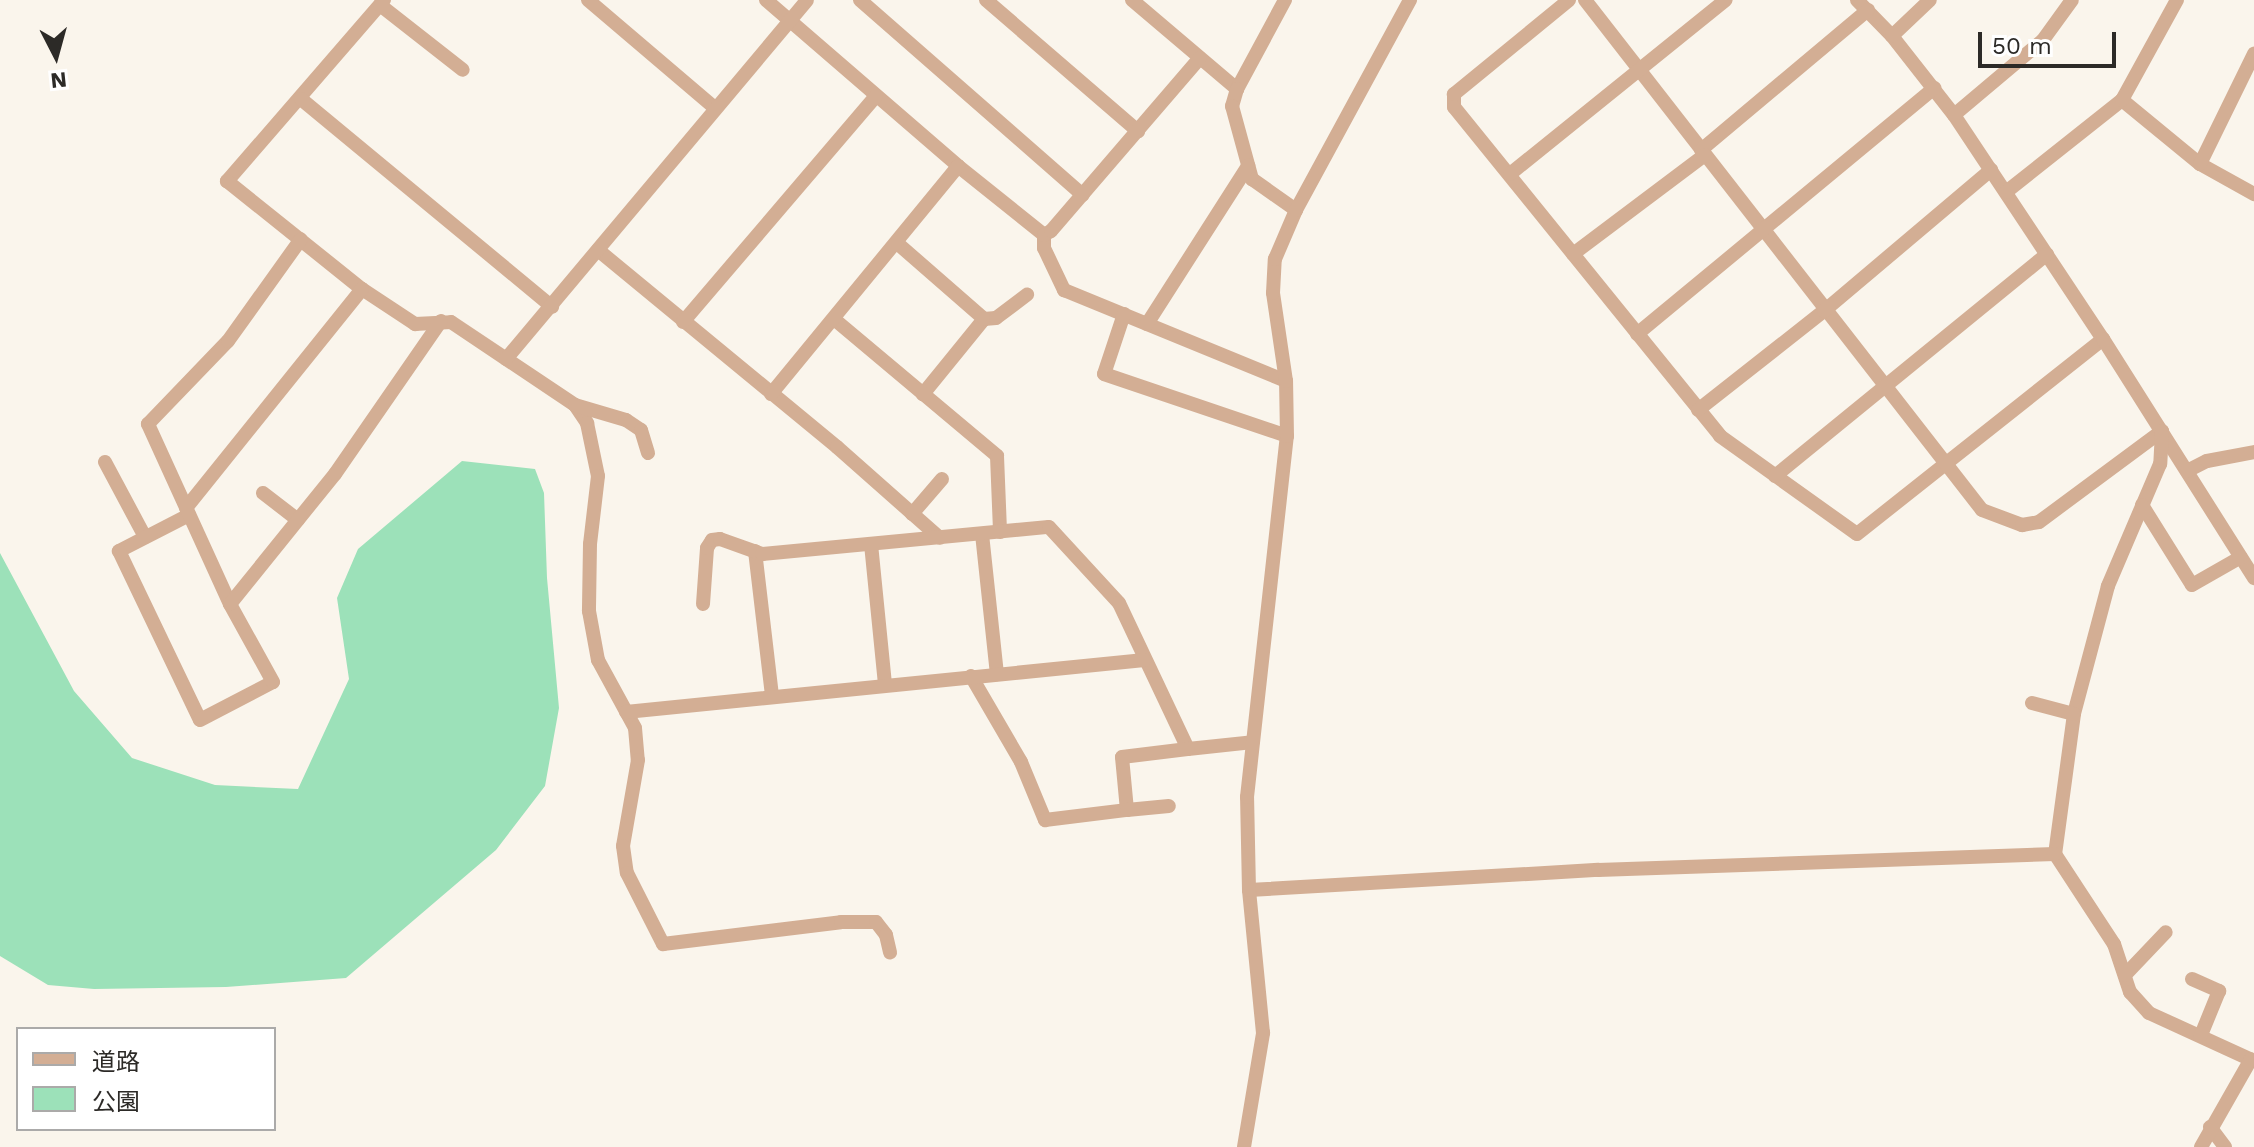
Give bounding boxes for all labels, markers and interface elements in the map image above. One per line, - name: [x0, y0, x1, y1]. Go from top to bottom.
- north arrow: [16, 16, 96, 96]
- scale bar: [1982, 16, 2120, 66]
- text: 50 m: [1992, 32, 2052, 60]
- text: N: [49, 67, 68, 94]
- legend: [16, 1027, 276, 1131]
- text: 道路: [92, 1048, 140, 1076]
- text: 公園: [92, 1088, 140, 1116]

